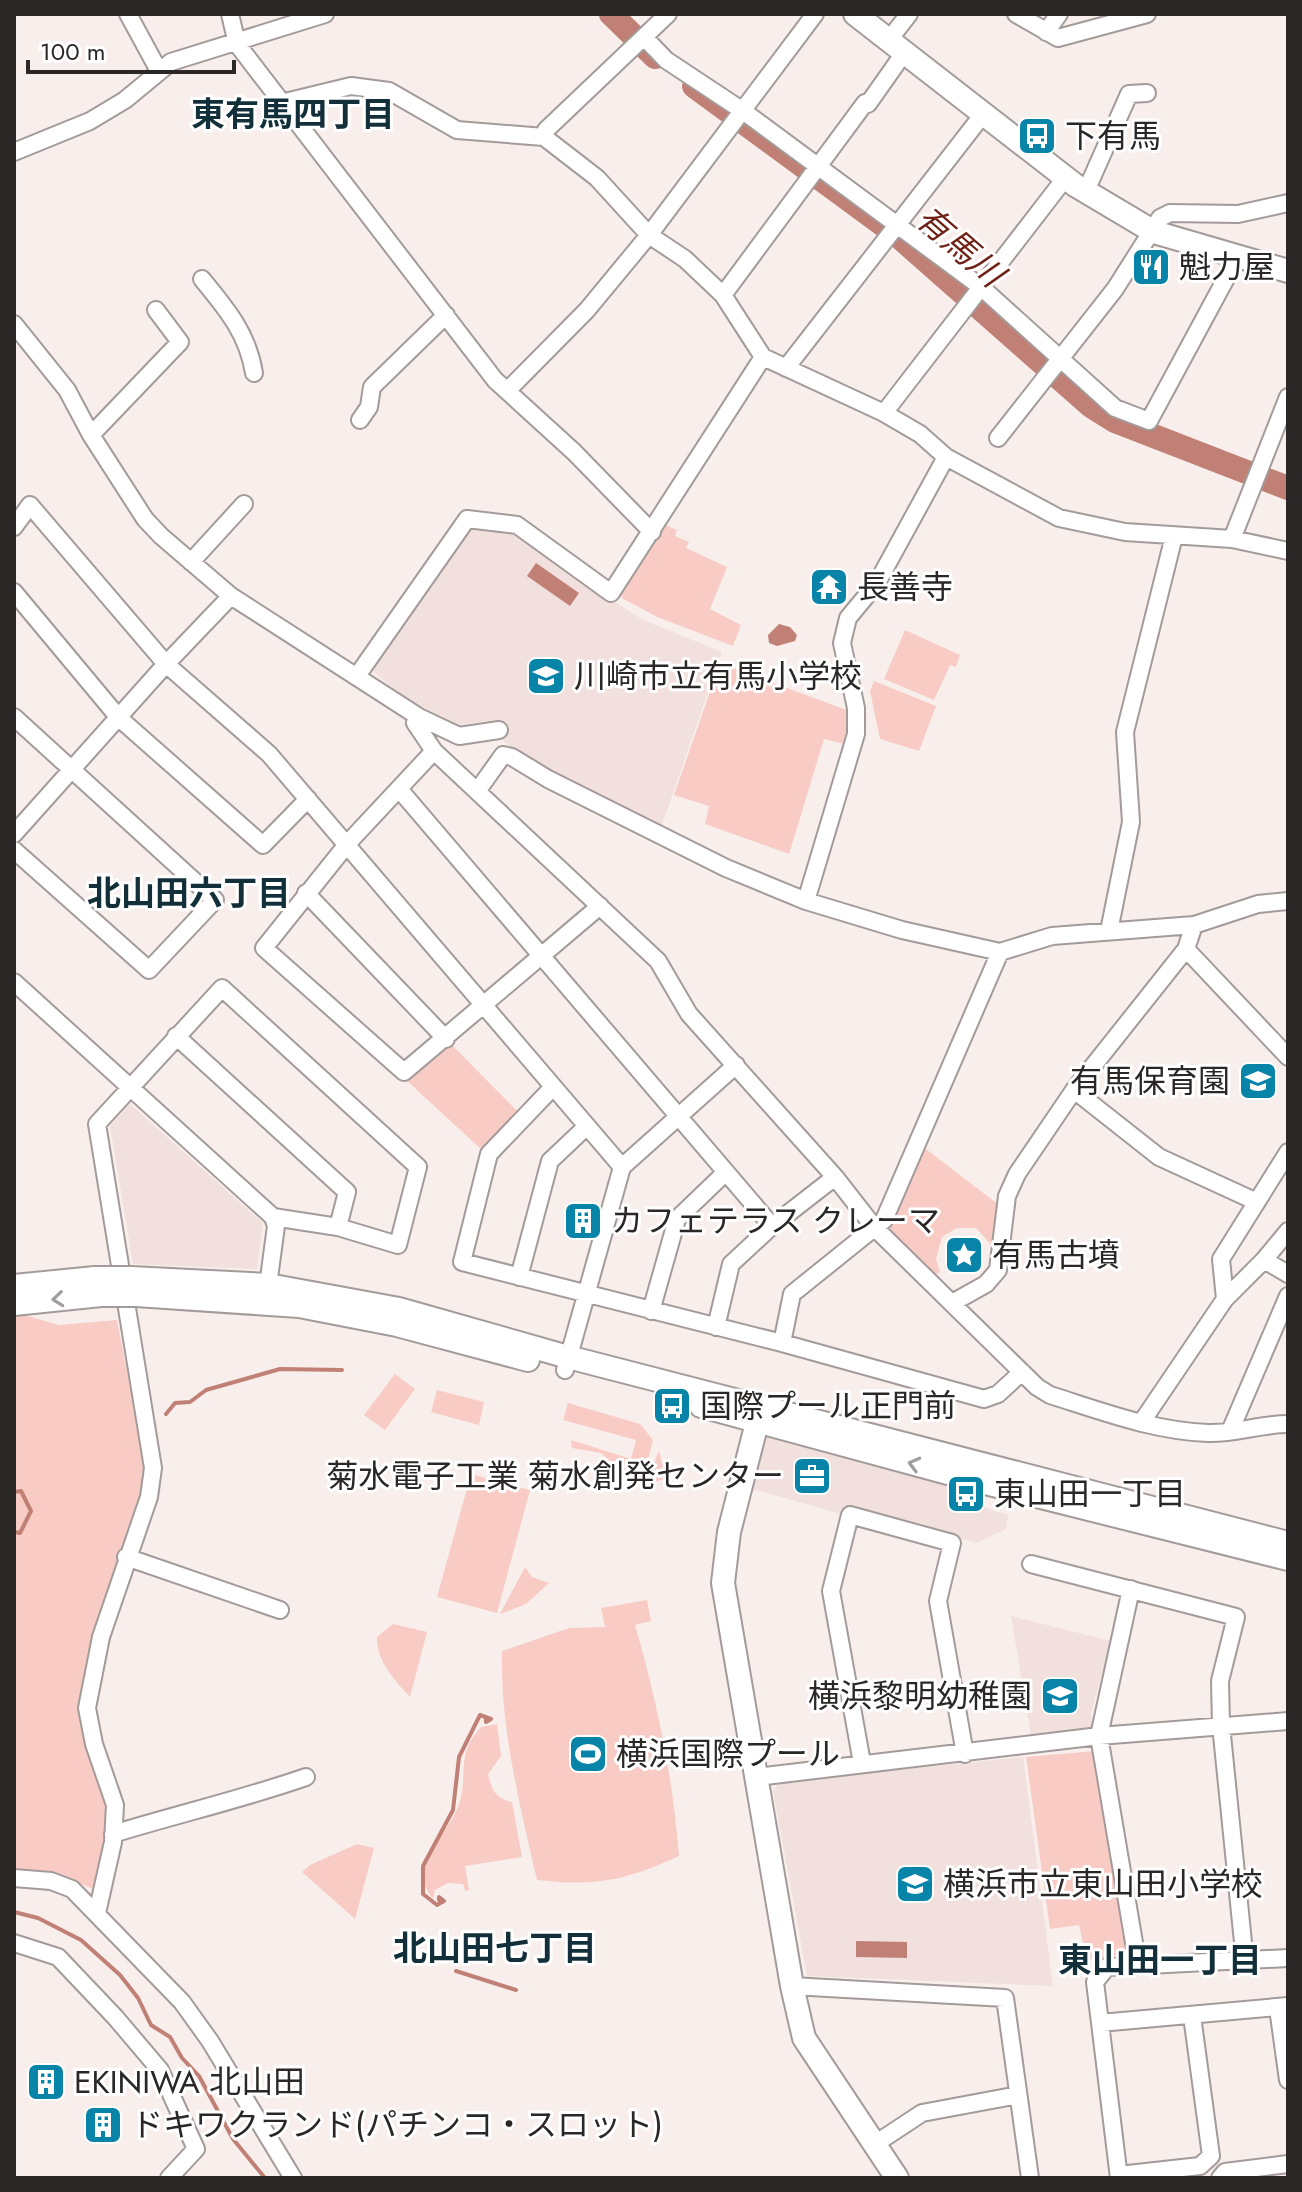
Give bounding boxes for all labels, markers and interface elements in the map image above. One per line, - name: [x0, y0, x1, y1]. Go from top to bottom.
- scale bar: [28, 24, 234, 74]
- text: 100 m: [40, 34, 106, 69]
- district label: 東有馬四丁目: [191, 90, 395, 139]
- place label: 下有馬: [1065, 113, 1161, 159]
- bus stop icon: 下有馬: [1016, 115, 1058, 157]
- water label: 有馬川: [905, 194, 1016, 300]
- place label: 魁力屋: [1179, 244, 1275, 290]
- restaurant icon: 魁力屋: [1130, 246, 1172, 288]
- place label: 長善寺: [857, 564, 953, 610]
- temple icon: 長善寺: [808, 566, 850, 608]
- place label: 川崎市立有馬小学校: [574, 653, 862, 699]
- school or university icon: 川崎市立有馬小学校: [525, 655, 567, 697]
- district label: 北山田六丁目: [87, 869, 291, 918]
- place label: 有馬保育園: [1070, 1058, 1230, 1104]
- school or university icon: 有馬保育園: [1237, 1060, 1279, 1102]
- place label: カフェテラス クレーマ: [611, 1198, 940, 1244]
- building icon: カフェテラス クレーマ: [562, 1200, 604, 1242]
- place label: 有馬古墳: [992, 1232, 1120, 1278]
- place icon: 有馬古墳: [943, 1234, 985, 1276]
- one-way arrow: [51, 1291, 64, 1308]
- place label: 国際プール正門前: [700, 1383, 956, 1429]
- bus stop icon: 国際プール正門前: [651, 1385, 693, 1427]
- place label: 菊水電子工業 菊水創発センター: [326, 1453, 784, 1499]
- office icon: 菊水電子工業 菊水創発センター: [791, 1455, 833, 1497]
- one-way arrow: [907, 1457, 921, 1473]
- place label: 東山田一丁目: [994, 1471, 1186, 1517]
- bus stop icon: 東山田一丁目: [945, 1473, 987, 1515]
- place label: 横浜黎明幼稚園: [808, 1673, 1032, 1719]
- school or university icon: 横浜黎明幼稚園: [1039, 1675, 1081, 1717]
- place label: 横浜国際プール: [616, 1731, 840, 1777]
- sports icon: 横浜国際プール: [567, 1733, 609, 1775]
- place label: 横浜市立東山田小学校: [943, 1861, 1263, 1907]
- school or university icon: 横浜市立東山田小学校: [894, 1863, 936, 1905]
- district label: 北山田七丁目: [393, 1924, 597, 1973]
- district label: 東山田一丁目: [1058, 1936, 1262, 1985]
- place label: EKINIWA 北山田: [74, 2059, 305, 2105]
- building icon: EKINIWA 北山田: [25, 2061, 67, 2103]
- place label: ドキワクランド(パチンコ・スロット): [131, 2102, 663, 2148]
- building icon: ドキワクランド(パチンコ・スロット): [82, 2104, 124, 2146]

